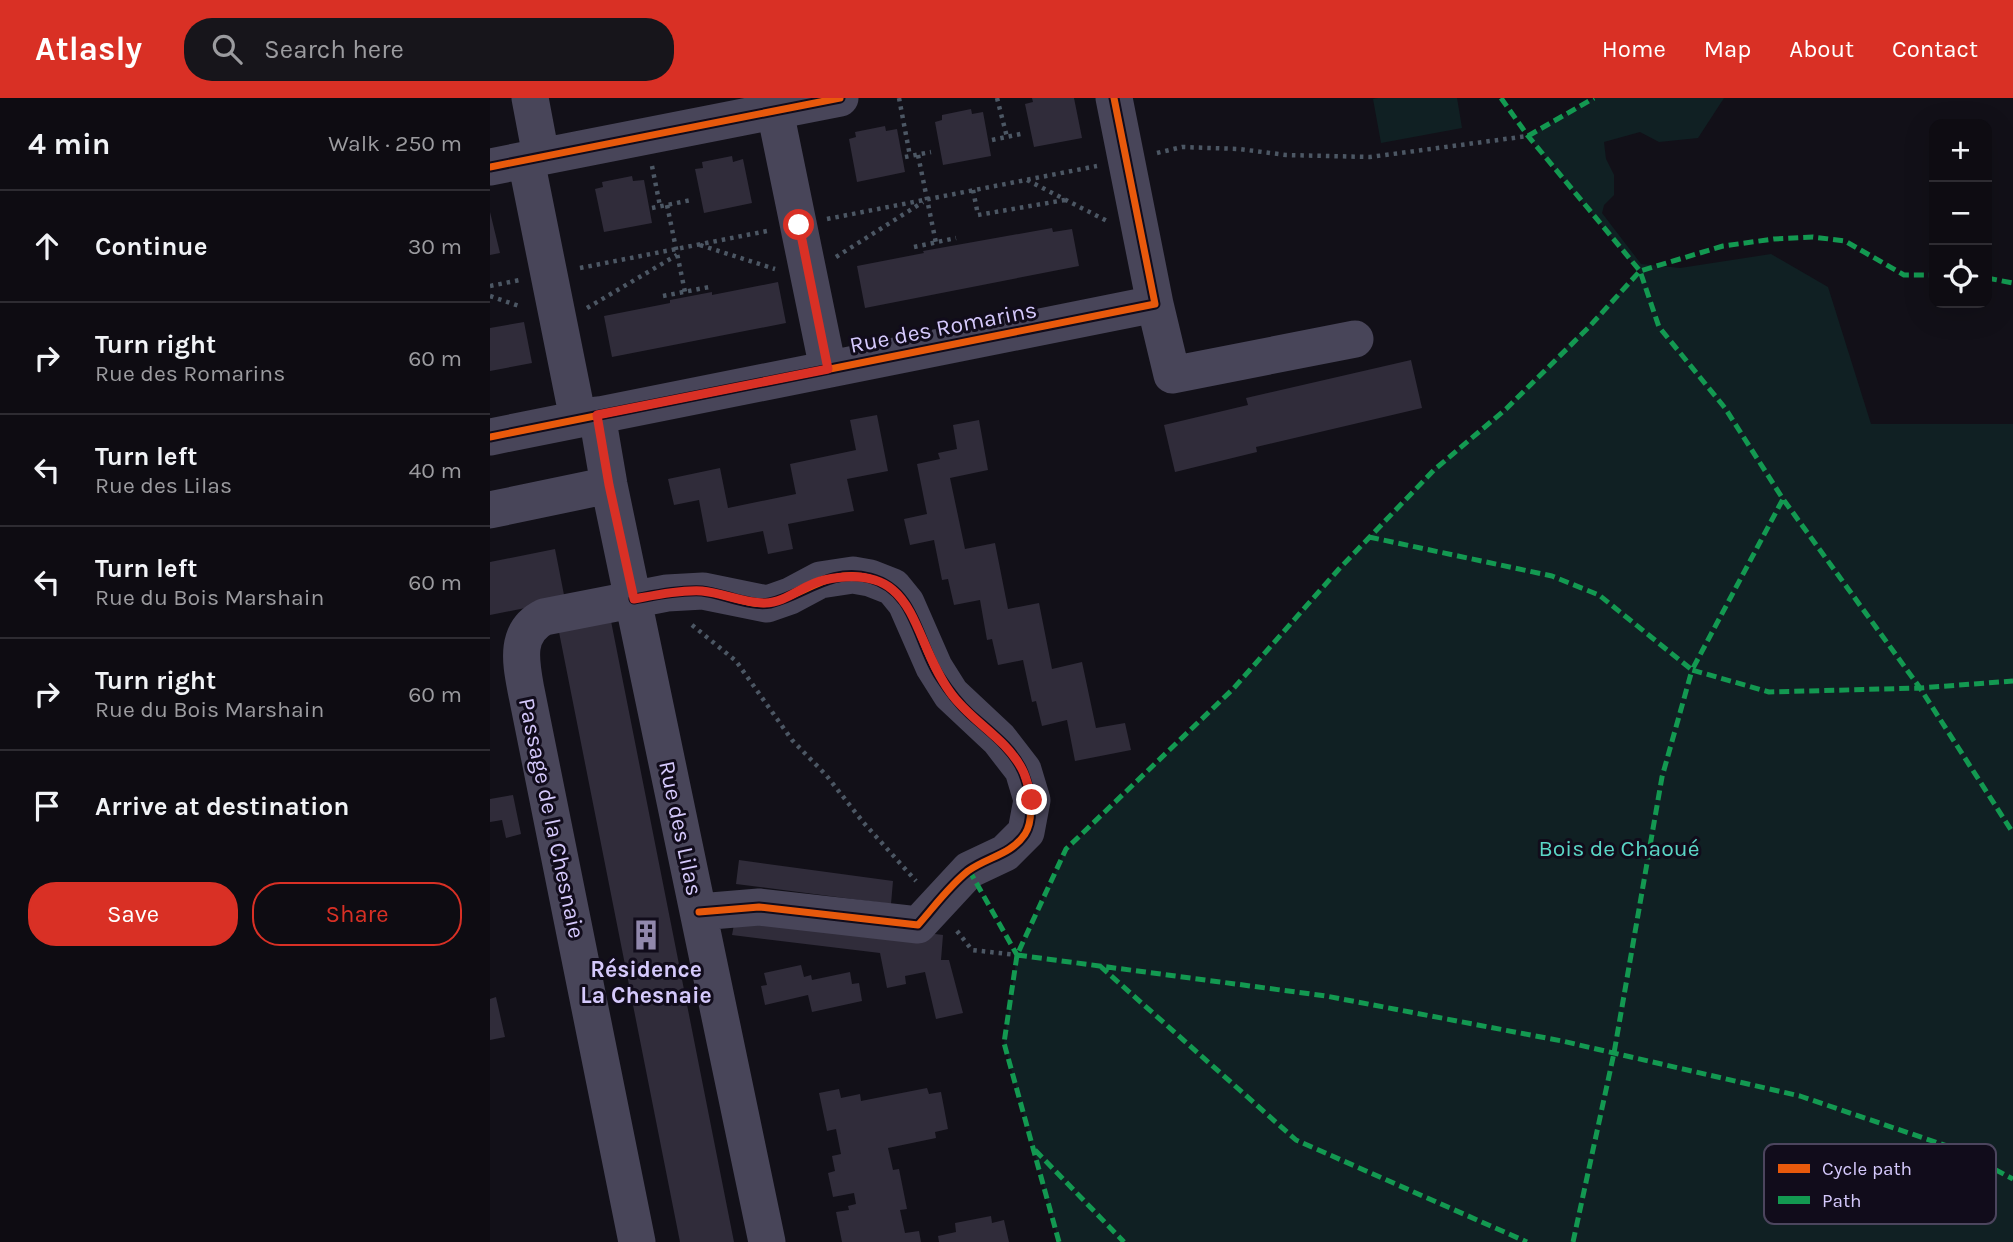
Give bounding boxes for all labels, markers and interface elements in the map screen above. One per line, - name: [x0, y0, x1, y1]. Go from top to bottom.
- search box: [184, 18, 674, 81]
- text: Atlasly: [35, 30, 142, 68]
- icon: search: [208, 30, 246, 68]
- text: Search here: [264, 34, 404, 65]
- text: Home: [1602, 35, 1666, 63]
- text: Map: [1704, 35, 1751, 63]
- text: About: [1789, 35, 1854, 63]
- text: Contact: [1892, 35, 1978, 63]
- map controls: [1929, 119, 1992, 308]
- button: +: [1929, 119, 1992, 182]
- text: 4 min: [28, 126, 110, 162]
- text: Walk · 250 m: [328, 130, 462, 157]
- button: −: [1929, 182, 1992, 245]
- route start: [783, 209, 814, 240]
- icon: ahead: [28, 227, 66, 265]
- text: Continue: [95, 231, 207, 262]
- text: 30 m: [408, 233, 462, 260]
- button: locate: [1929, 245, 1992, 308]
- street label: Rue des Romarins: [847, 296, 1039, 359]
- text: Turn right: [95, 329, 216, 360]
- icon: right: [28, 339, 66, 377]
- text: 60 m: [408, 345, 462, 372]
- text: Rue des Romarins: [95, 360, 285, 387]
- text: Turn left: [95, 441, 197, 472]
- icon: left: [28, 451, 66, 489]
- text: 40 m: [409, 457, 462, 484]
- text: Rue des Lilas: [95, 472, 232, 499]
- text: Turn left: [95, 553, 197, 584]
- icon: left: [28, 563, 66, 601]
- text: 60 m: [408, 569, 462, 596]
- text: Rue du Bois Marshain: [95, 584, 324, 611]
- text: Turn right: [95, 665, 216, 696]
- icon: right: [28, 675, 66, 713]
- text: 60 m: [408, 681, 462, 708]
- street label: Passage de la Chesnaie: [513, 695, 590, 941]
- text: Rue du Bois Marshain: [95, 696, 324, 723]
- street label: Rue des Lilas: [653, 758, 708, 898]
- route end: [1016, 784, 1047, 815]
- icon: arrive: [28, 787, 66, 825]
- text: Arrive at destination: [95, 791, 349, 822]
- park label: Bois de Chaoué: [1538, 835, 1700, 862]
- button: Save: [28, 882, 238, 946]
- button: Share: [252, 882, 462, 946]
- building icon: Résidence La Chesnaie: [629, 918, 663, 952]
- place label: Résidence La Chesnaie: [580, 956, 712, 1009]
- legend: [1764, 1144, 1996, 1224]
- text: Cycle path: [1822, 1158, 1912, 1180]
- text: Path: [1822, 1190, 1862, 1212]

